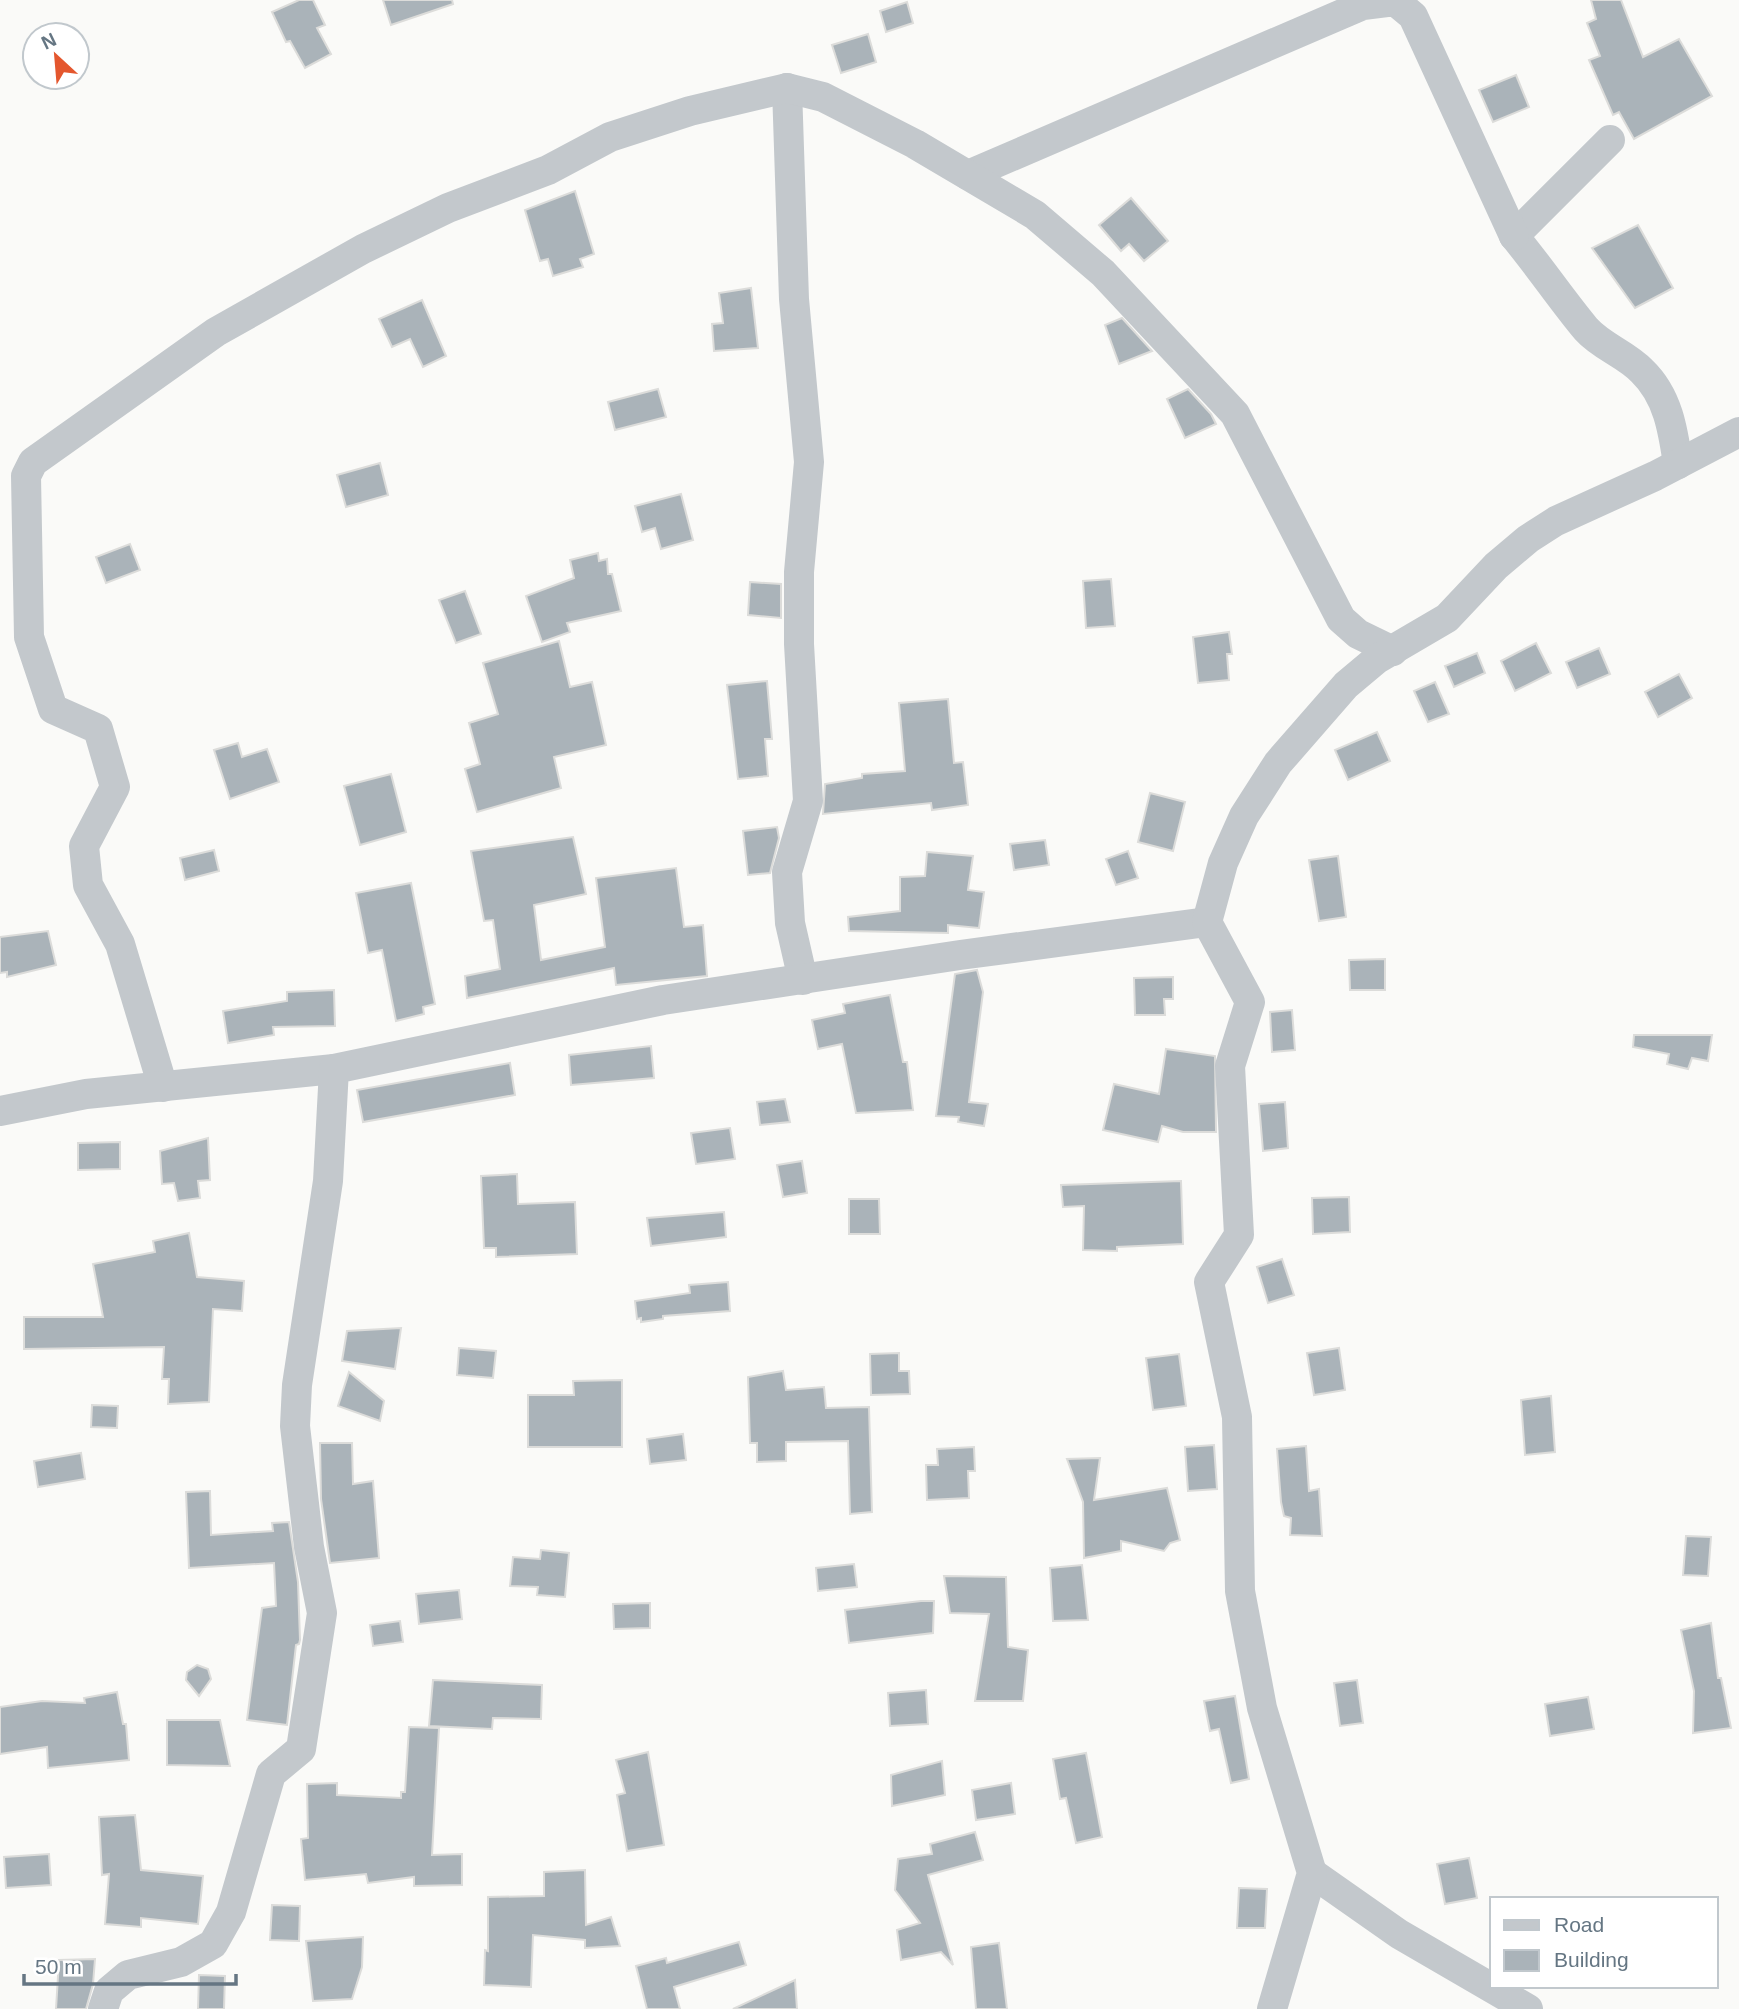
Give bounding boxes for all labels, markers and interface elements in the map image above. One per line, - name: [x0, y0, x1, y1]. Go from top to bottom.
- north arrow: [21, 21, 91, 91]
- text: N: [38, 29, 60, 54]
- legend: [1490, 1897, 1718, 1988]
- text: Road: [1554, 1913, 1604, 1936]
- scale bar: [24, 1942, 236, 1986]
- text: Building: [1554, 1948, 1629, 1971]
- text: 50 m: [35, 1955, 82, 1978]

